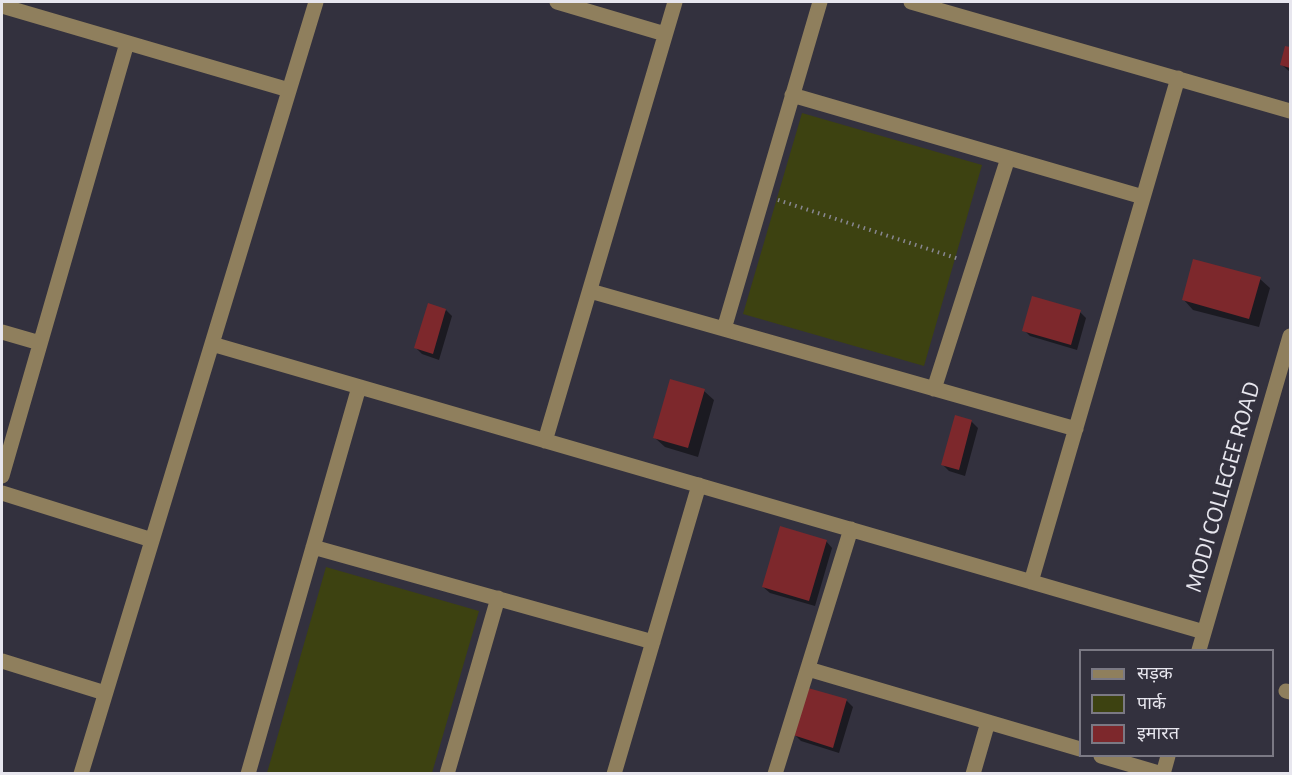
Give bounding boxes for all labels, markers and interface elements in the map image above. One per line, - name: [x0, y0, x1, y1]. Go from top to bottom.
- street label: MODI COLLEGEE ROAD: [1179, 378, 1267, 596]
- legend: [1079, 649, 1274, 757]
- text: सड़क: [1137, 665, 1173, 683]
- text: पार्क: [1137, 695, 1166, 713]
- text: इमारत: [1137, 725, 1179, 743]

